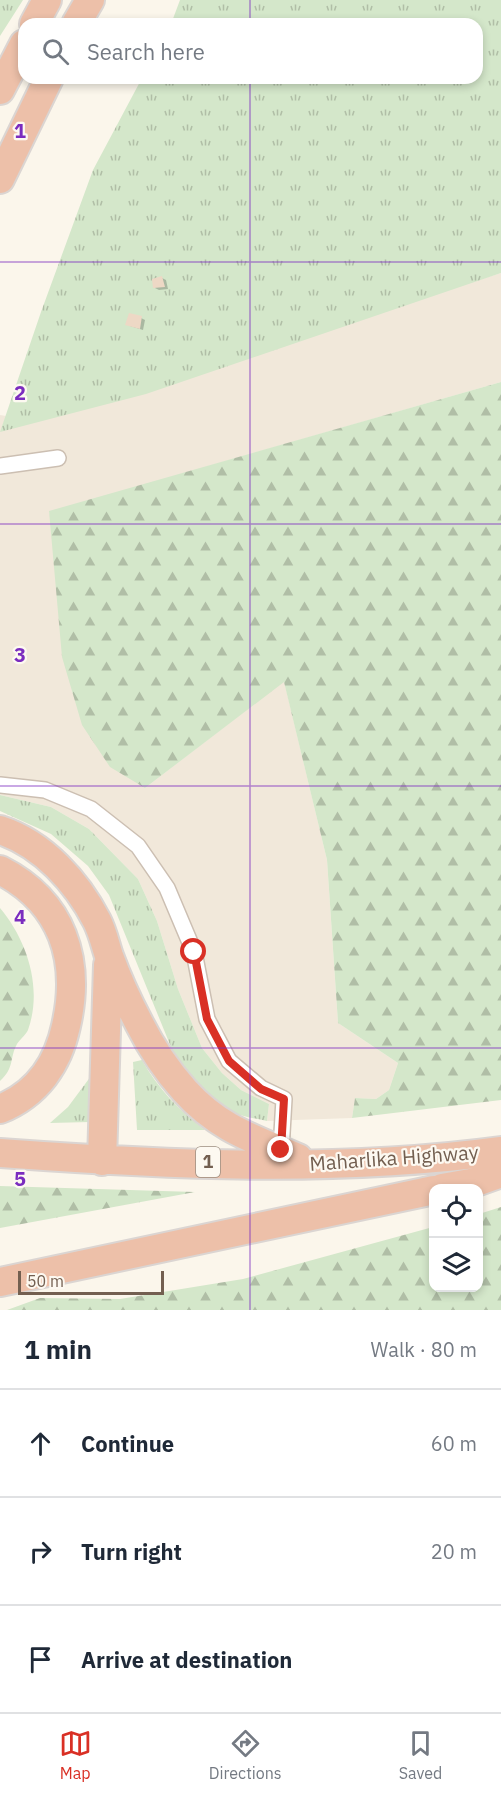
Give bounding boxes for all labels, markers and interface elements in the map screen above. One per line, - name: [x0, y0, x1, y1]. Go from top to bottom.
- search box: [18, 18, 483, 84]
- icon: search: [39, 35, 72, 68]
- text: Search here: [87, 37, 205, 66]
- text: 1: [14, 117, 26, 144]
- text: 2: [14, 379, 26, 406]
- text: 3: [14, 641, 26, 668]
- text: 4: [14, 903, 26, 930]
- route start: [180, 938, 206, 964]
- route end: [267, 1136, 293, 1162]
- street label: Maharlika Highway: [309, 1138, 479, 1177]
- road number: 1: [196, 1147, 220, 1177]
- text: 5: [14, 1165, 26, 1192]
- map controls: [429, 1184, 483, 1292]
- button: locate: [429, 1184, 483, 1238]
- button: layers: [429, 1238, 483, 1292]
- scale bar: [18, 1268, 164, 1296]
- text: 50 m: [27, 1271, 64, 1291]
- text: 1 min: [24, 1332, 92, 1366]
- text: Walk · 80 m: [371, 1336, 477, 1363]
- icon: ahead: [24, 1427, 57, 1460]
- text: Continue: [81, 1429, 174, 1458]
- text: 60 m: [431, 1430, 477, 1457]
- icon: right: [24, 1535, 57, 1568]
- text: Turn right: [81, 1537, 182, 1566]
- text: 20 m: [431, 1538, 477, 1565]
- icon: arrive: [24, 1643, 57, 1676]
- text: Arrive at destination: [81, 1645, 292, 1674]
- tab: Map: [59, 1727, 92, 1783]
- tab: Directions: [209, 1727, 282, 1783]
- tab: Saved: [399, 1727, 442, 1783]

